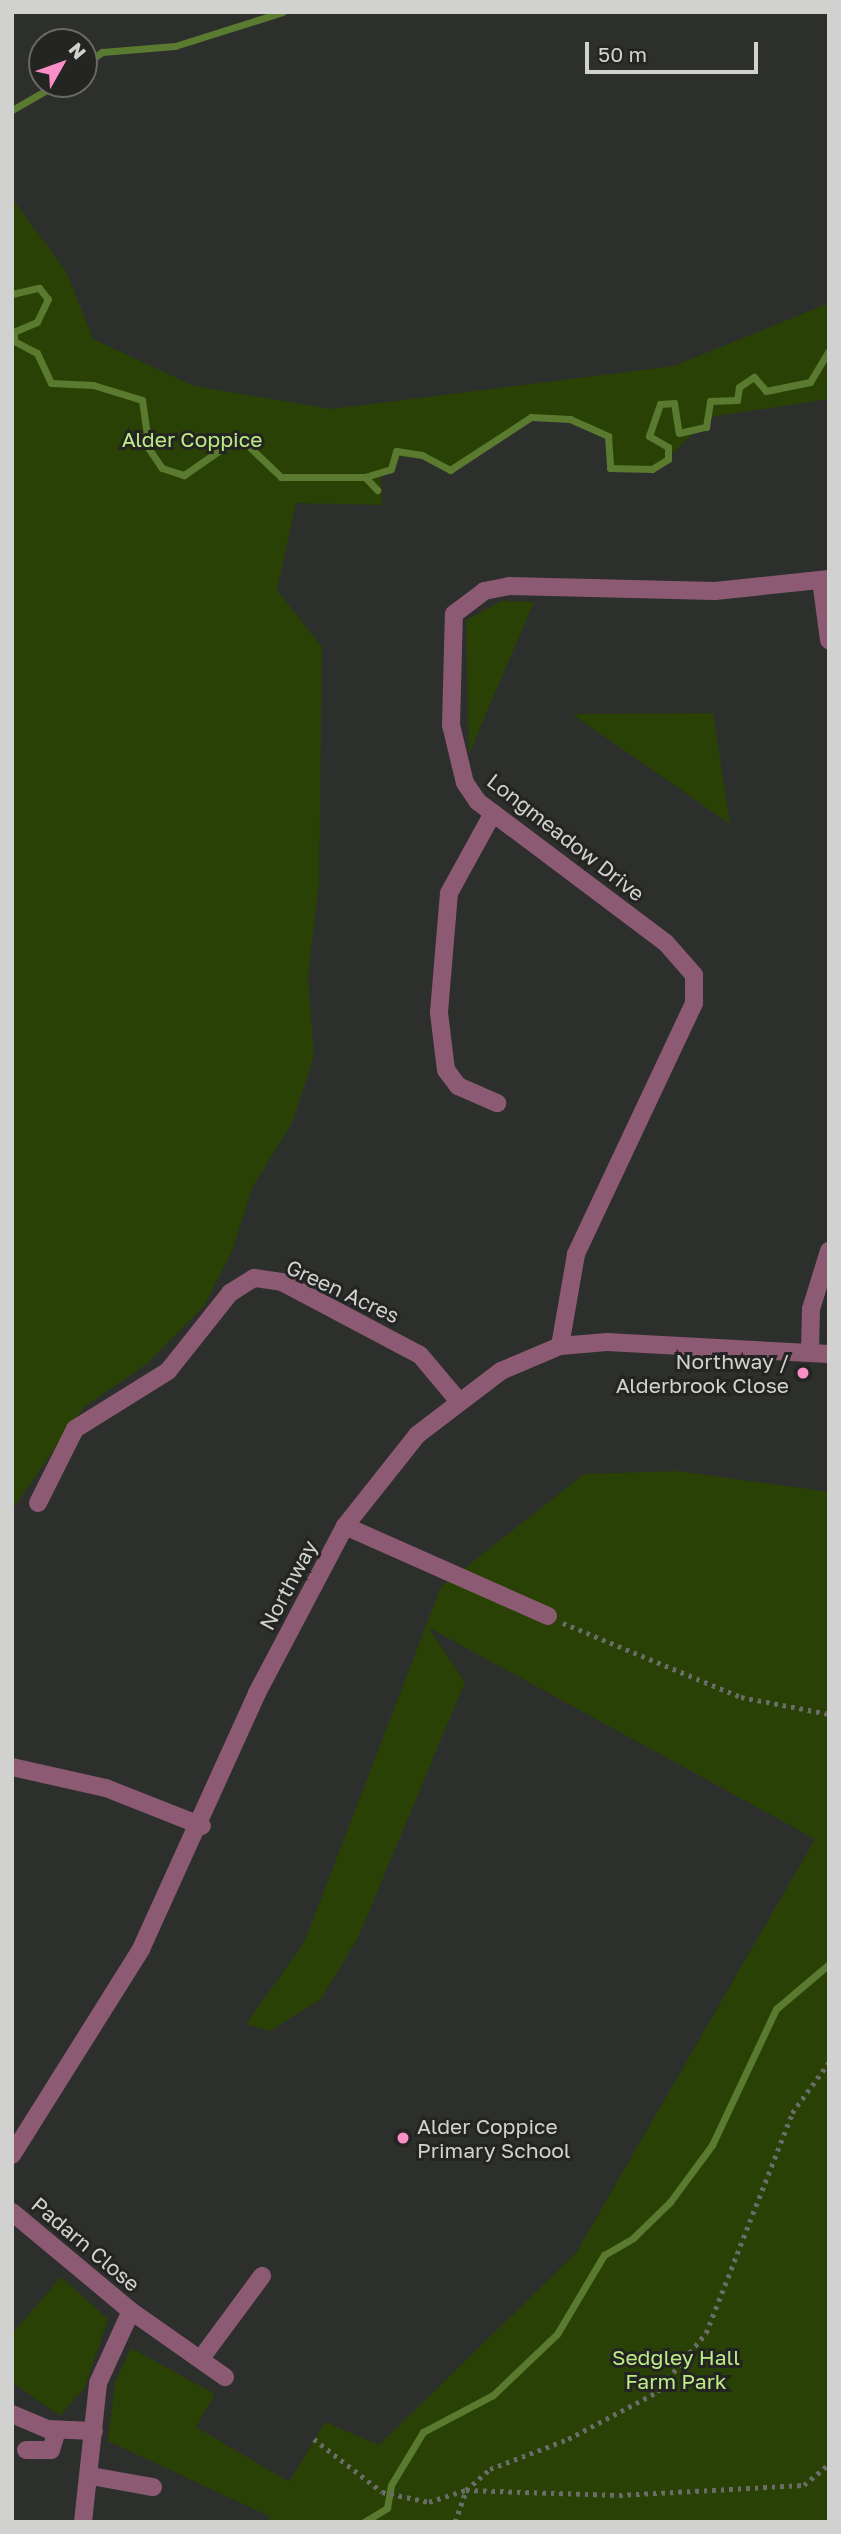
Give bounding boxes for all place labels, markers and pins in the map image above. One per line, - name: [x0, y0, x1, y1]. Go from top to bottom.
- place label: Northway / Alderbrook Close: [616, 1348, 789, 1398]
- marker: Northway / Alderbrook Close: [795, 1365, 811, 1381]
- place label: Alder Coppice Primary School: [417, 2113, 571, 2163]
- marker: Alder Coppice Primary School: [395, 2130, 411, 2146]

